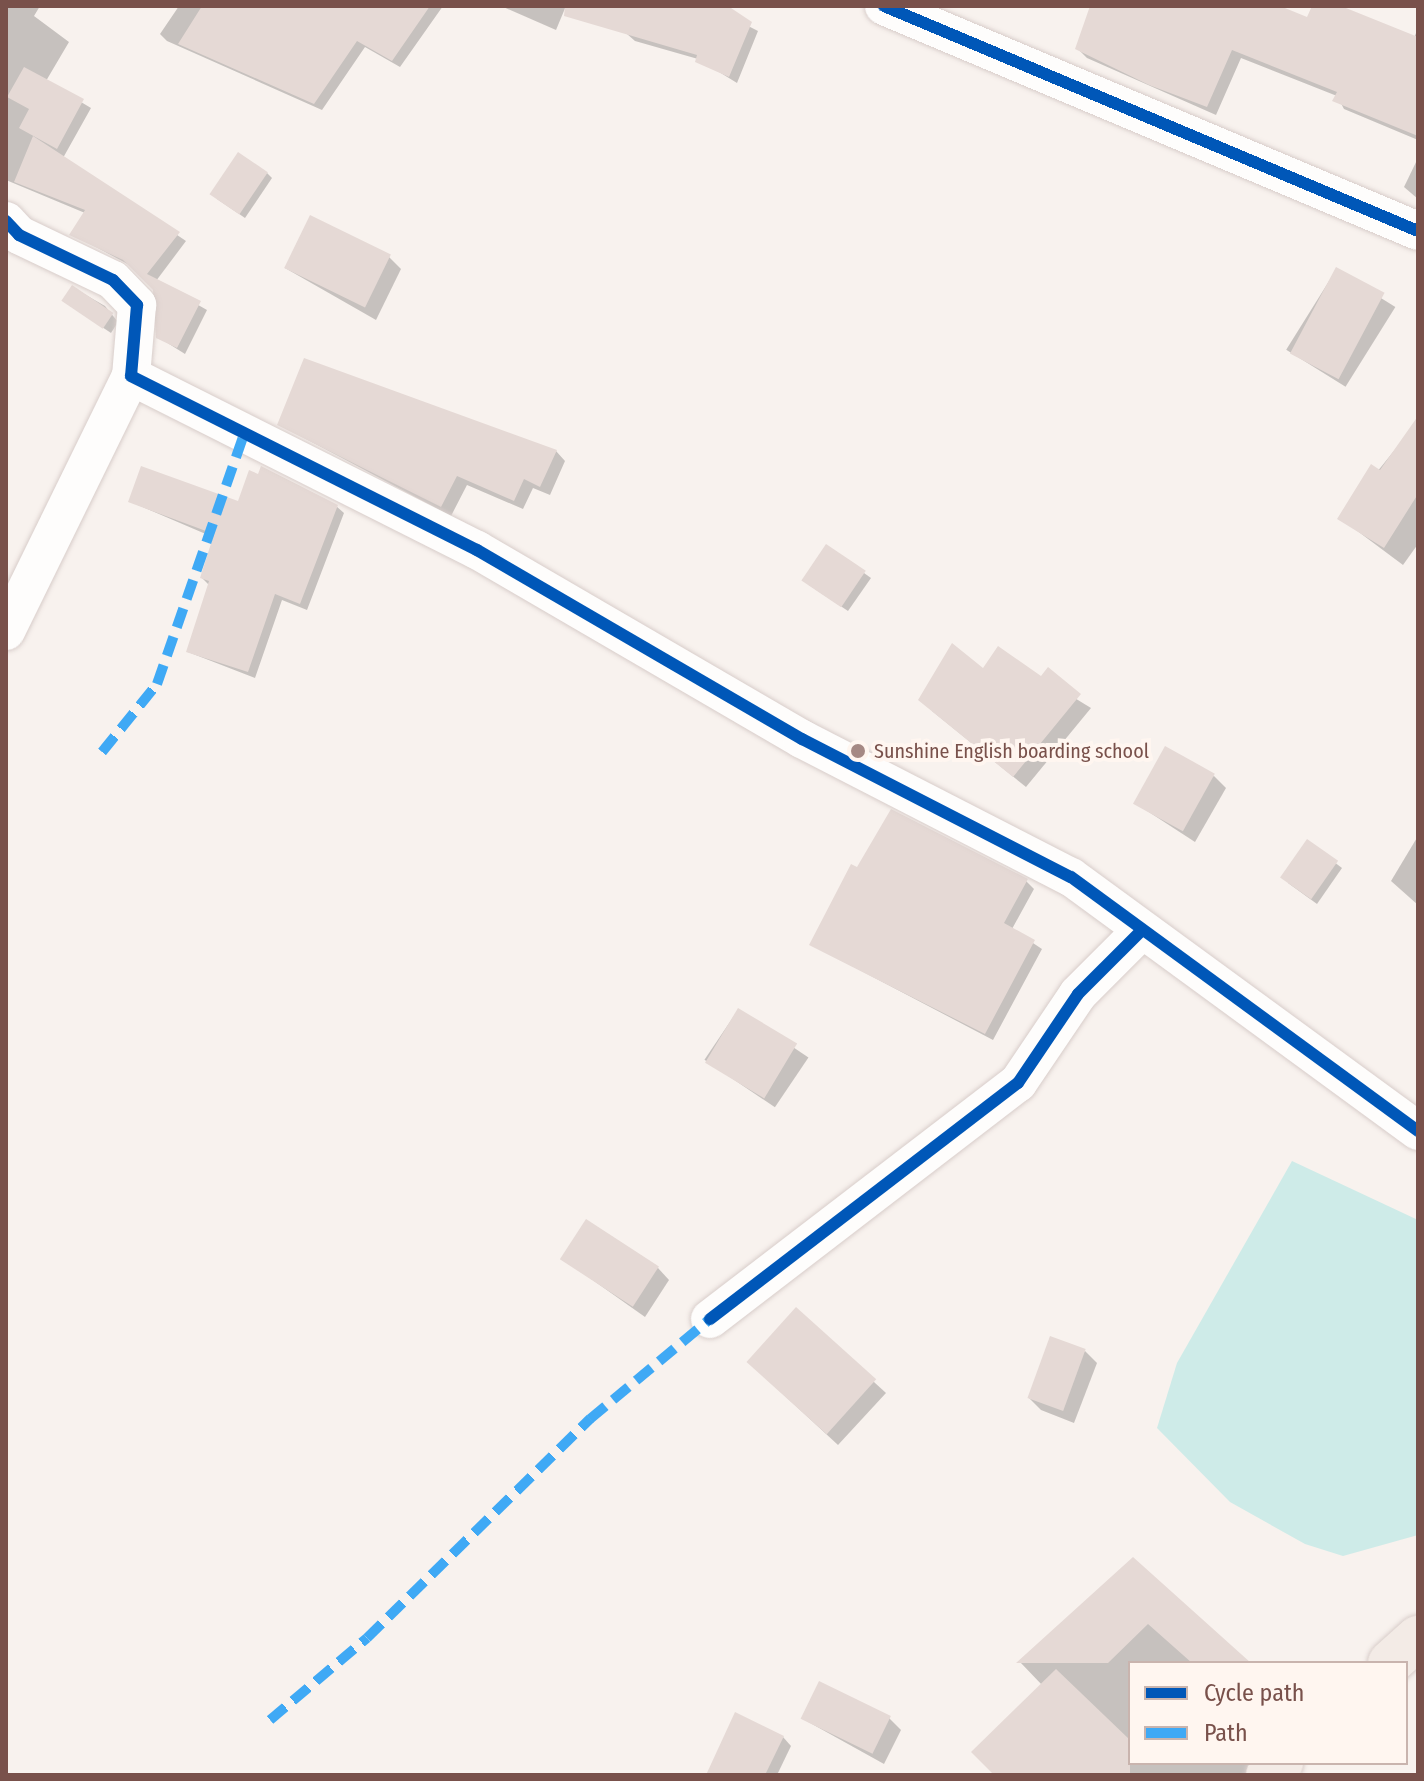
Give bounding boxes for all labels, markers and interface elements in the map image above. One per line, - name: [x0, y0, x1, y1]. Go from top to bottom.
- place label: Sunshine English boarding school: [874, 739, 1149, 763]
- marker: Sunshine English boarding school: [849, 742, 867, 760]
- legend: [1128, 1661, 1408, 1765]
- text: Cycle path: [1204, 1679, 1304, 1707]
- text: Path: [1204, 1719, 1248, 1747]

